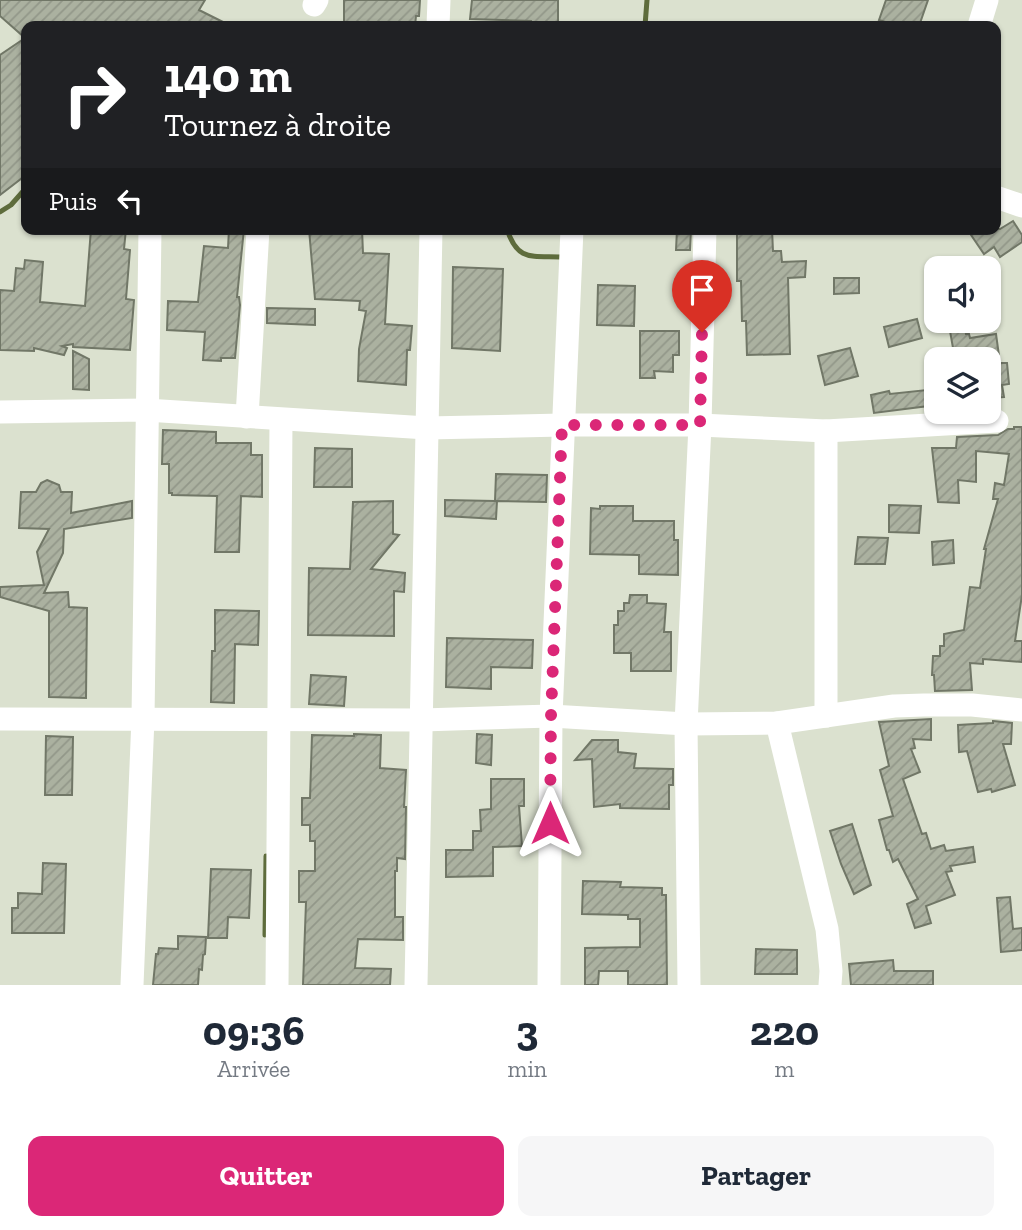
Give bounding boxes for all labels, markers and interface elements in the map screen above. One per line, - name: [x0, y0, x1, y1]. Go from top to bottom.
- text: 140 m: [164, 46, 292, 105]
- icon: right: [49, 49, 140, 140]
- text: Tournez à droite: [164, 106, 391, 144]
- icon: left: [111, 182, 149, 220]
- text: Puis: [49, 185, 97, 217]
- map controls: [924, 256, 1001, 424]
- button: sound: [924, 256, 1001, 333]
- pin: [672, 260, 732, 332]
- icon: arrive: [683, 271, 721, 309]
- button: layers: [924, 347, 1001, 424]
- position arrow: [513, 786, 587, 860]
- text: 09:36: [203, 1005, 305, 1056]
- text: 3: [516, 1005, 539, 1056]
- text: 220: [750, 1005, 819, 1056]
- text: Arrivée: [217, 1055, 290, 1083]
- text: min: [508, 1055, 547, 1083]
- text: m: [775, 1055, 794, 1083]
- button: Quitter: [28, 1136, 504, 1216]
- button: Partager: [518, 1136, 994, 1216]

